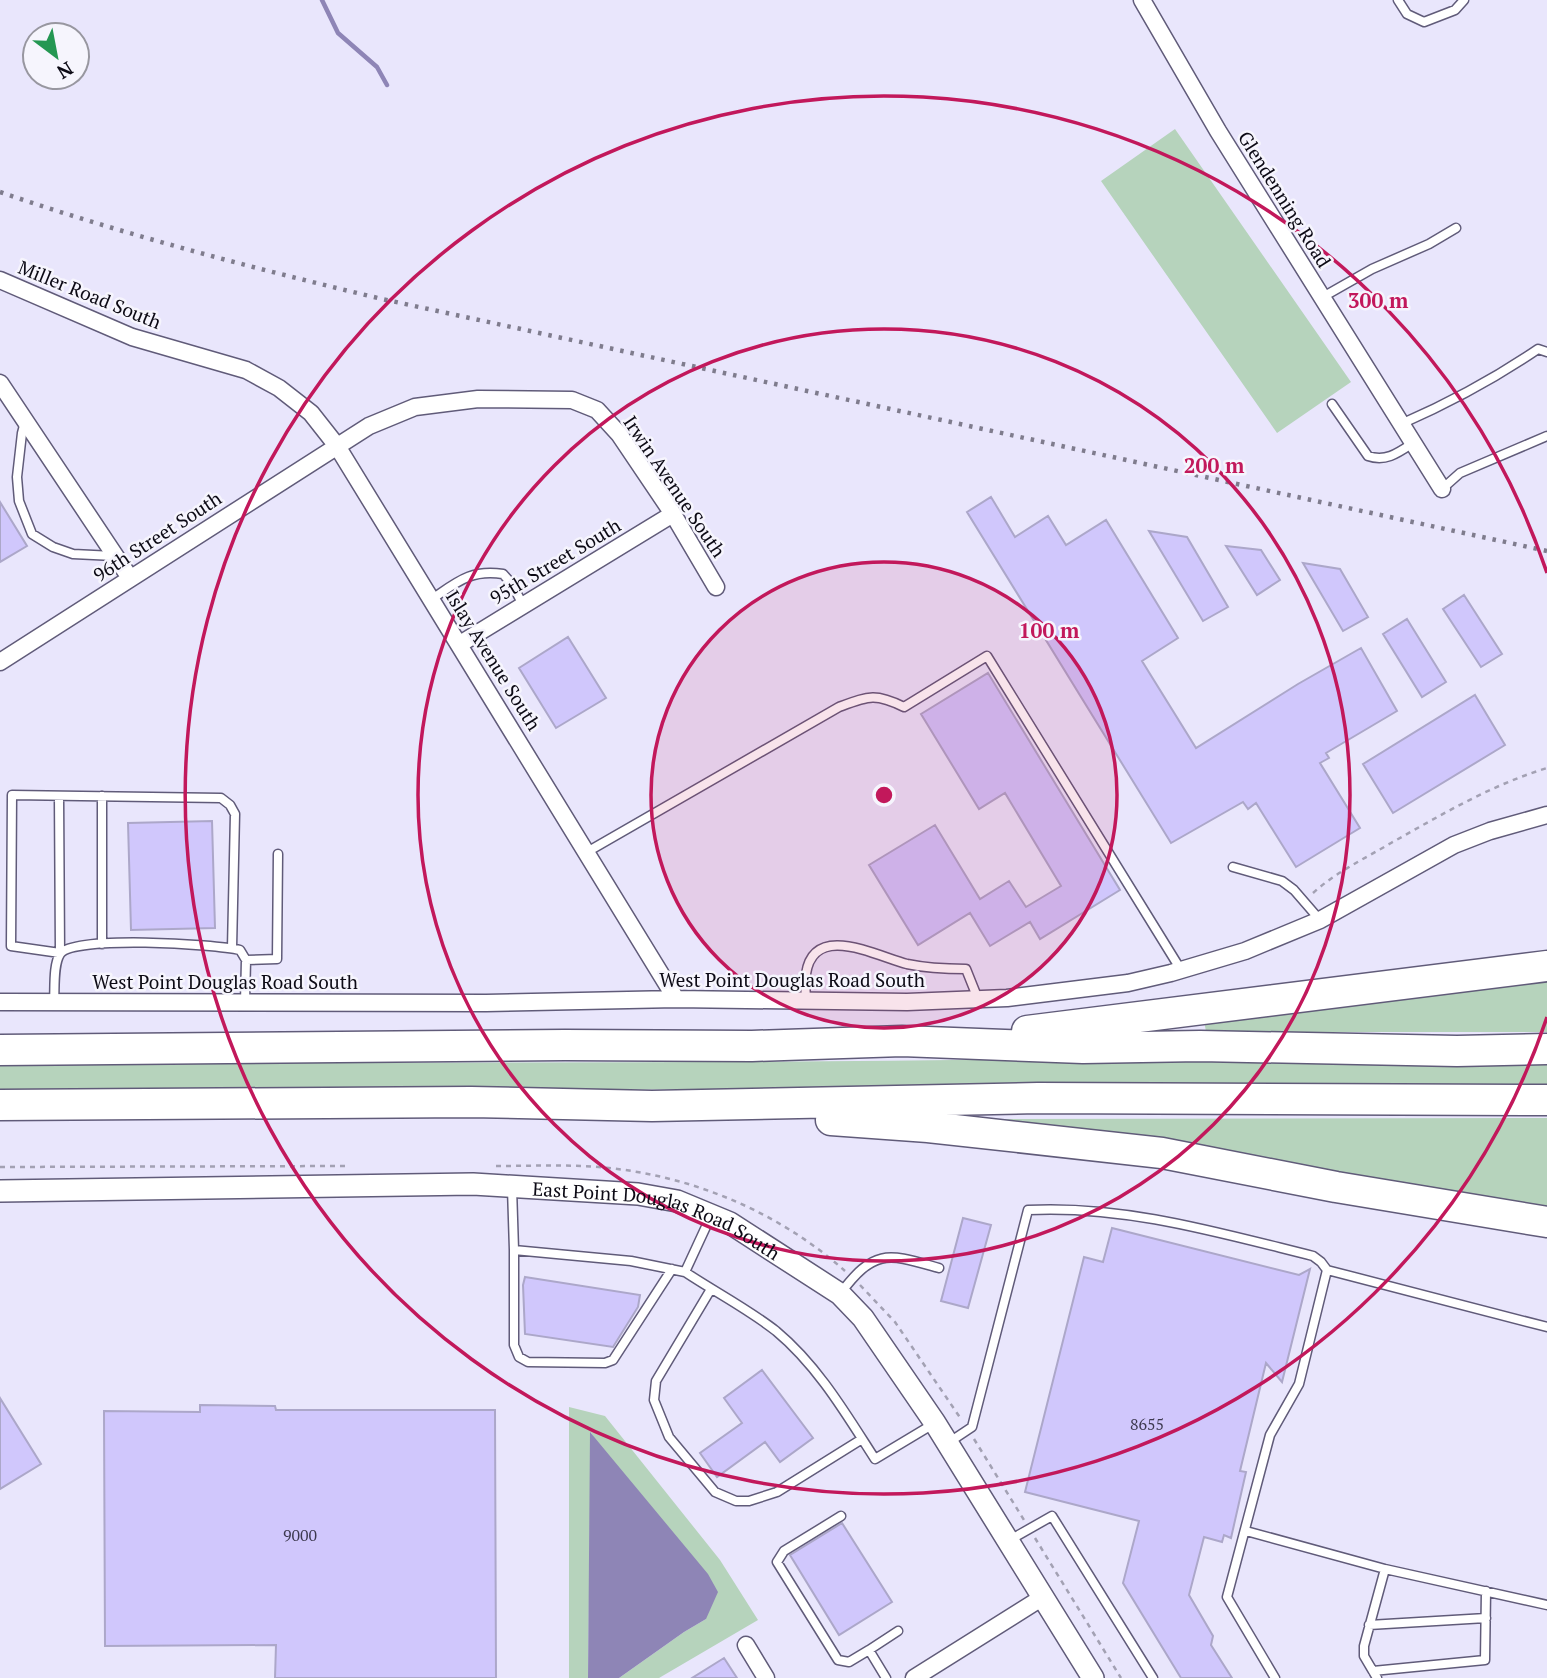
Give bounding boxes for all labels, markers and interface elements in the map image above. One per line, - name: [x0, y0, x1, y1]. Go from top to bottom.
- north arrow: [21, 21, 91, 91]
- text: N: [52, 56, 78, 86]
- street label: Glendenning Road: [1233, 126, 1337, 272]
- street label: Miller Road South: [15, 254, 165, 334]
- text: 300 m: [1348, 286, 1409, 314]
- street label: Irwin Avenue South: [618, 410, 732, 562]
- text: 200 m: [1184, 451, 1245, 479]
- street label: 96th Street South: [88, 485, 226, 587]
- street label: 95th Street South: [485, 512, 625, 610]
- street label: Islay Avenue South: [441, 585, 547, 735]
- text: 100 m: [1019, 616, 1080, 644]
- centre of rings: [872, 783, 896, 807]
- street label: West Point Douglas Road South: [659, 967, 925, 992]
- street label: West Point Douglas Road South: [92, 969, 358, 994]
- street label: East Point Douglas Road South: [532, 1175, 785, 1265]
- house number: 8655: [1130, 1413, 1164, 1435]
- house number: 9000: [283, 1524, 317, 1546]

